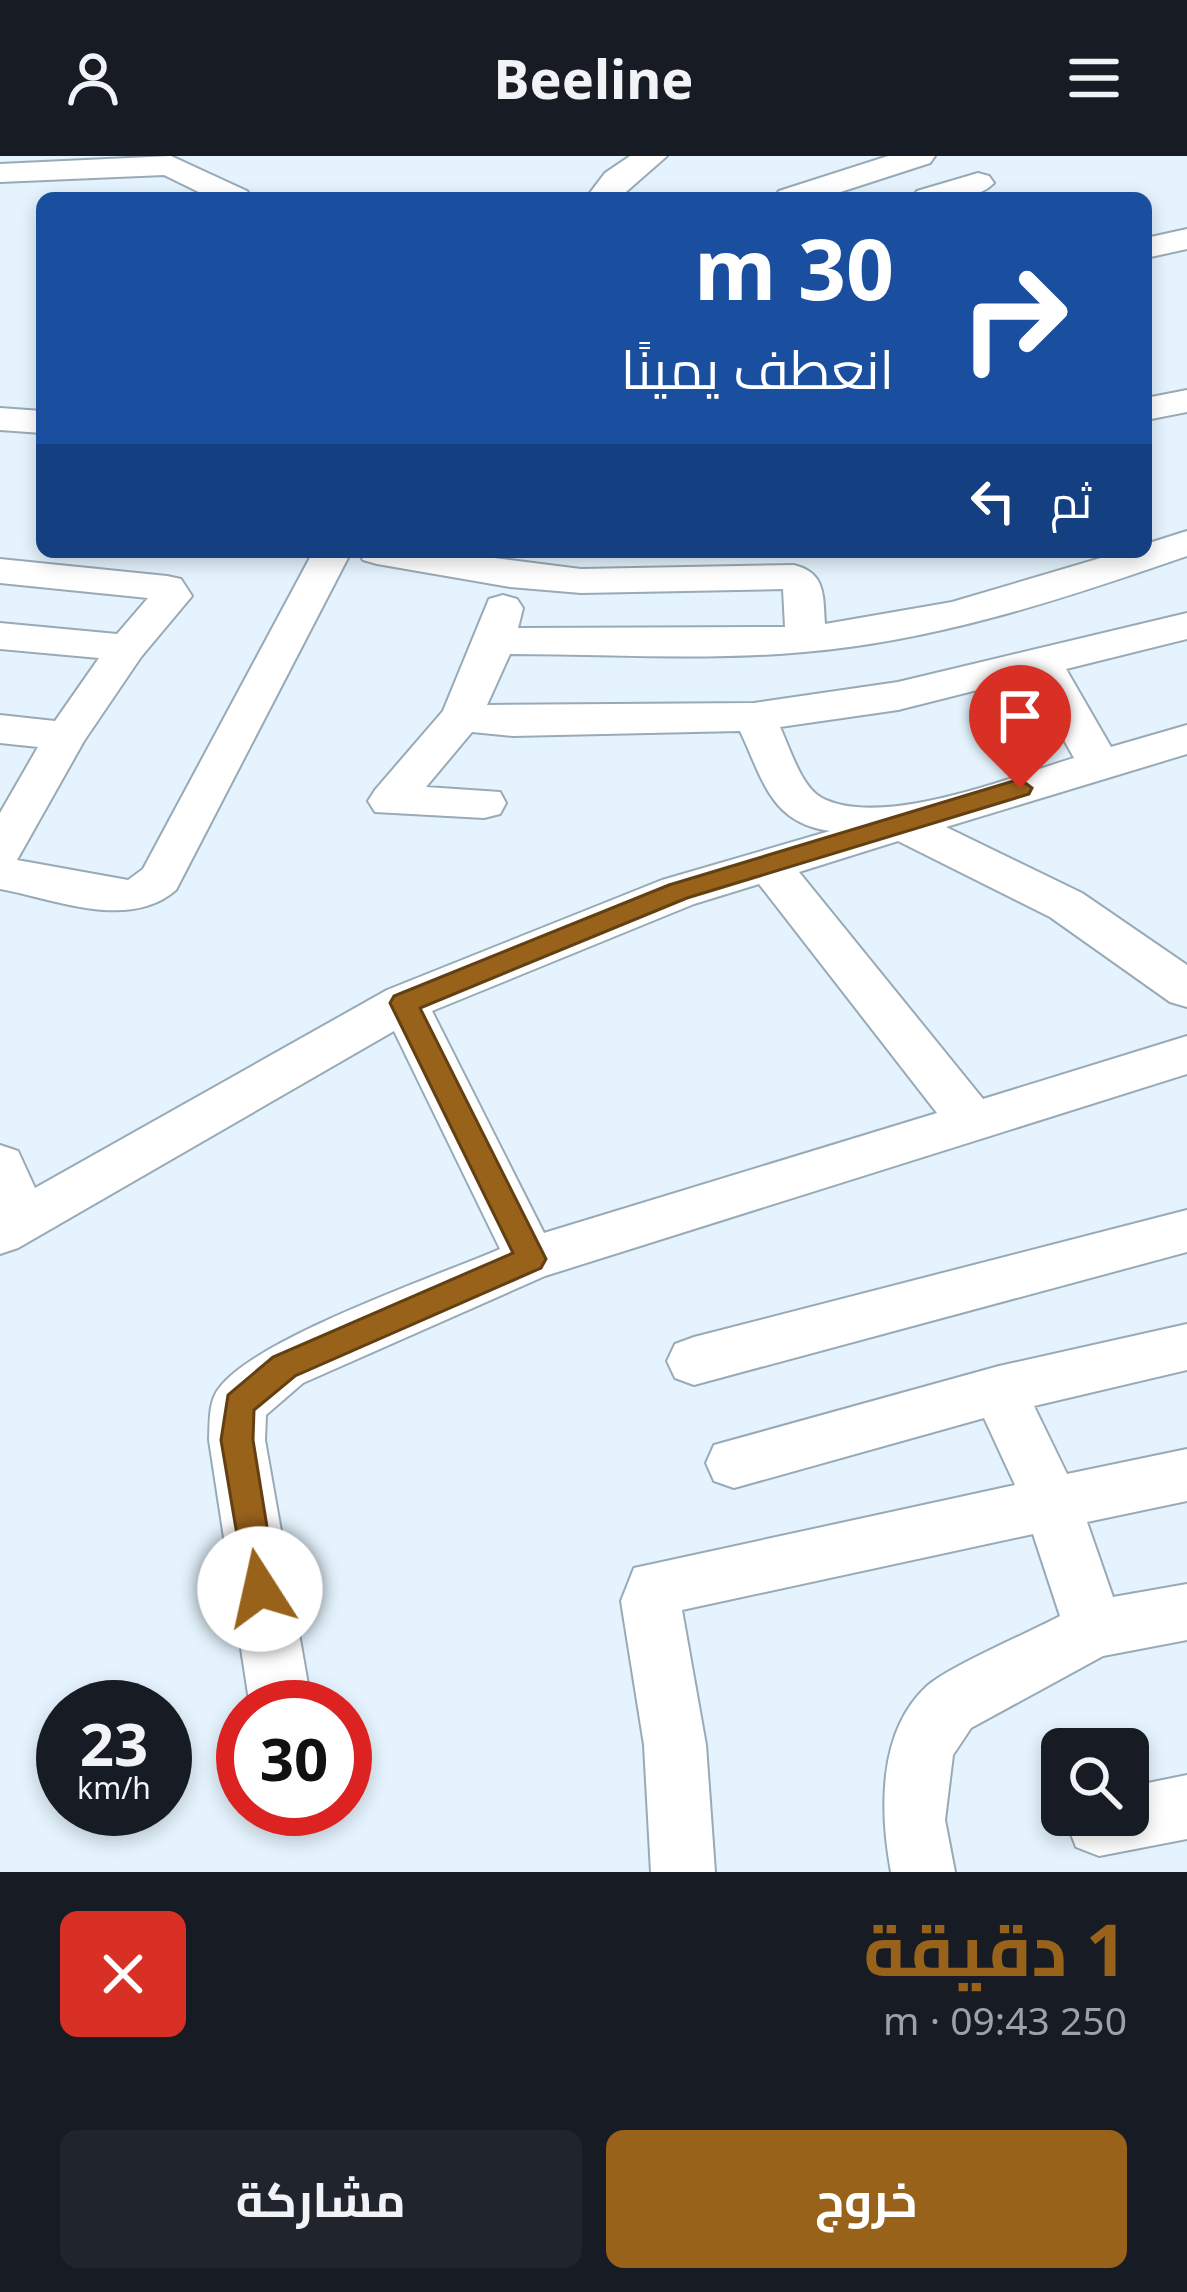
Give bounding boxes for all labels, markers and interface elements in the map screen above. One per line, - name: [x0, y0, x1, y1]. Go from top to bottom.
- text: Beeline: [494, 41, 693, 115]
- icon: person: [60, 45, 126, 111]
- icon: menu: [1061, 45, 1127, 111]
- text: 30 m: [694, 210, 894, 325]
- icon: right: [936, 240, 1092, 396]
- text: انعطف يمينًا: [621, 331, 894, 405]
- icon: left: [960, 468, 1026, 534]
- text: ثم: [1050, 470, 1092, 531]
- pin: [969, 665, 1071, 788]
- icon: arrive: [987, 683, 1053, 749]
- position arrow: [197, 1526, 323, 1652]
- speed limit sign: 30: [216, 1680, 372, 1836]
- text: 23: [80, 1702, 148, 1784]
- map controls: [1041, 1728, 1149, 1836]
- button: search: [1041, 1728, 1149, 1836]
- text: km/h: [77, 1767, 151, 1808]
- text: 1 دقيقة: [864, 1899, 1127, 1997]
- button: close: [60, 1911, 186, 2037]
- text: 250 m · 09:43: [883, 1993, 1127, 2046]
- button: مشاركة: [60, 2130, 582, 2268]
- button: خروج: [606, 2130, 1127, 2268]

